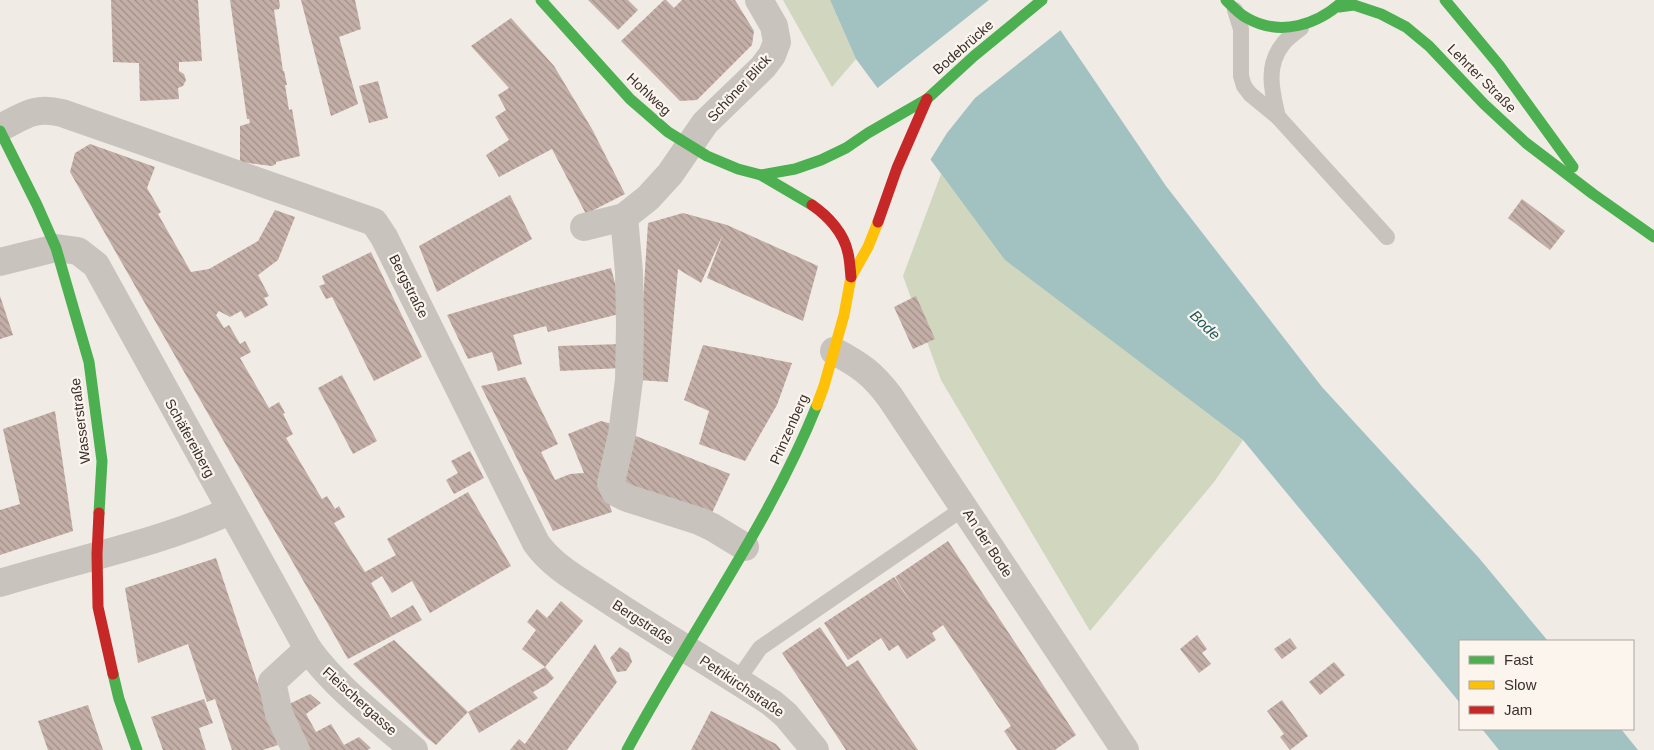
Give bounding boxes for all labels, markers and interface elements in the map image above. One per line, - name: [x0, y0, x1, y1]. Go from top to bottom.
- street label: Bodebrücke: [930, 16, 997, 78]
- street label: Lehrter Straße: [1444, 40, 1520, 116]
- street label: Schöner Blick: [704, 51, 775, 125]
- street label: Hohlweg: [624, 70, 674, 118]
- street label: Bergstraße: [386, 252, 432, 321]
- water label: Bode: [1187, 306, 1224, 343]
- street label: Wasserstraße: [67, 377, 93, 465]
- street label: Prinzenberg: [766, 391, 812, 467]
- street label: Schäfereiberg: [162, 396, 218, 480]
- street label: An der Bode: [960, 506, 1016, 580]
- street label: Bergstraße: [610, 596, 677, 648]
- legend: [1459, 640, 1634, 730]
- text: Fast: [1504, 651, 1534, 668]
- street label: Petrikirchstraße: [697, 652, 787, 720]
- street label: Fleischergasse: [320, 664, 400, 739]
- text: Slow: [1504, 676, 1537, 693]
- text: Jam: [1504, 701, 1532, 718]

